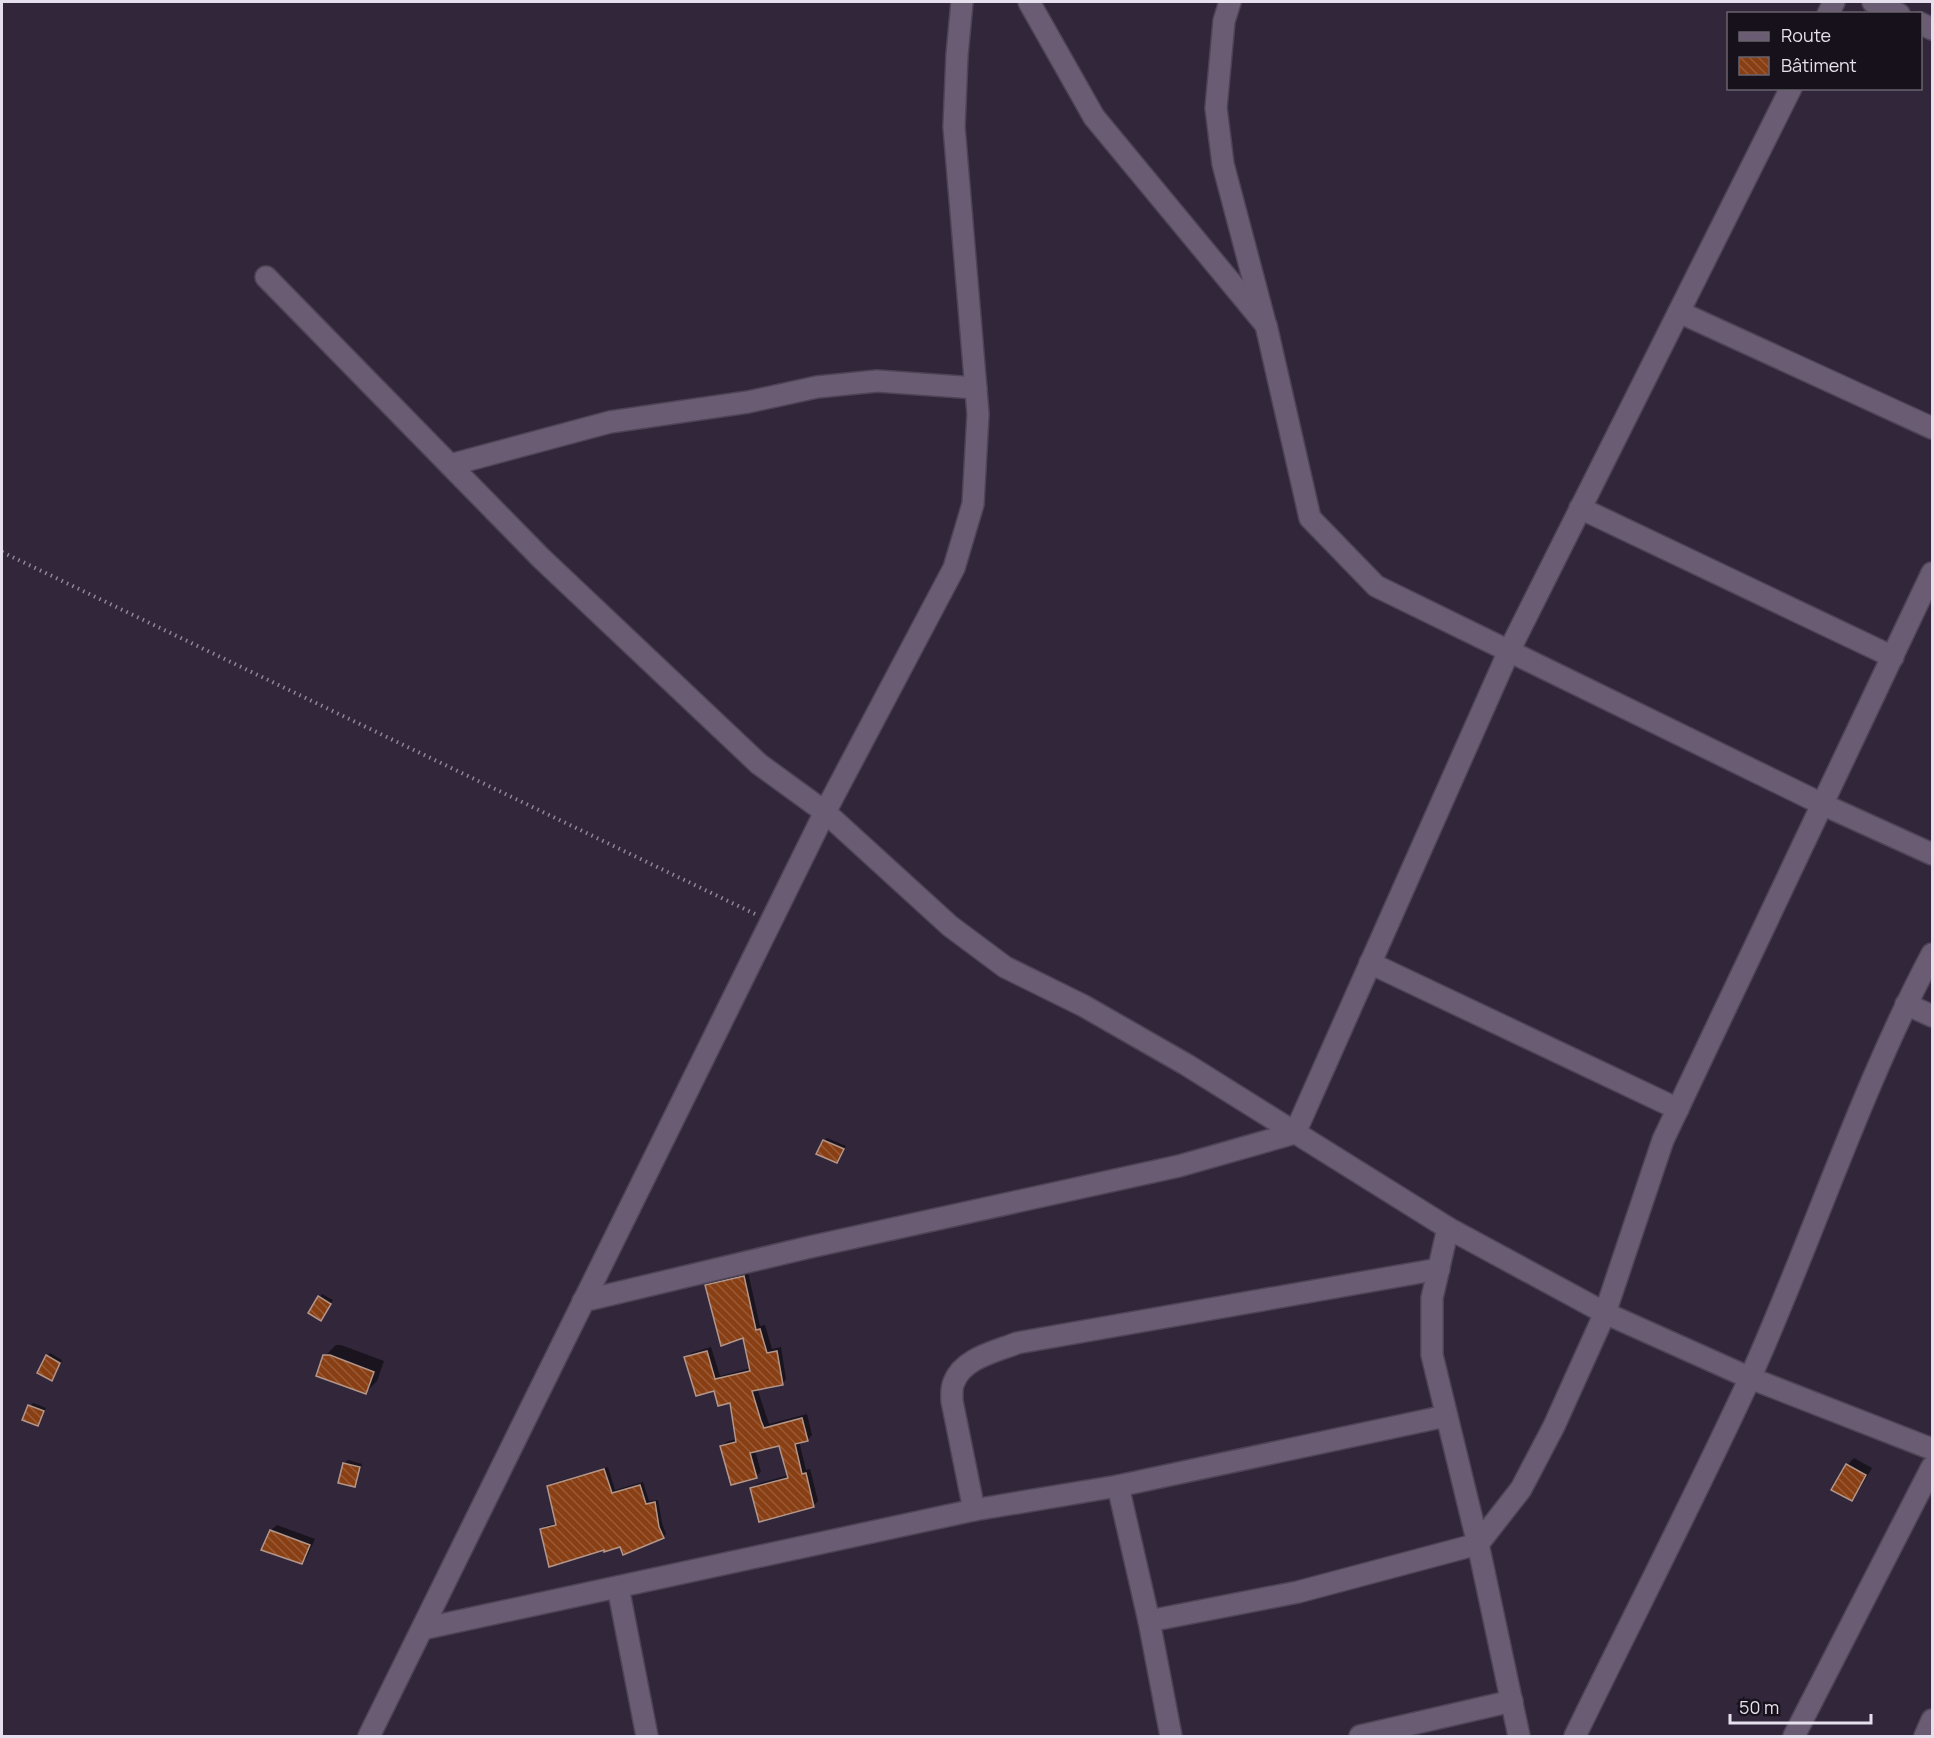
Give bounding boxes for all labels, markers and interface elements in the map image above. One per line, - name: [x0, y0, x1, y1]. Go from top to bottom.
- legend: [1727, 12, 1922, 90]
- text: Route: [1781, 23, 1831, 47]
- text: Bâtiment: [1781, 53, 1857, 77]
- scale bar: [1730, 1687, 1871, 1725]
- text: 50 m: [1739, 1695, 1779, 1719]

